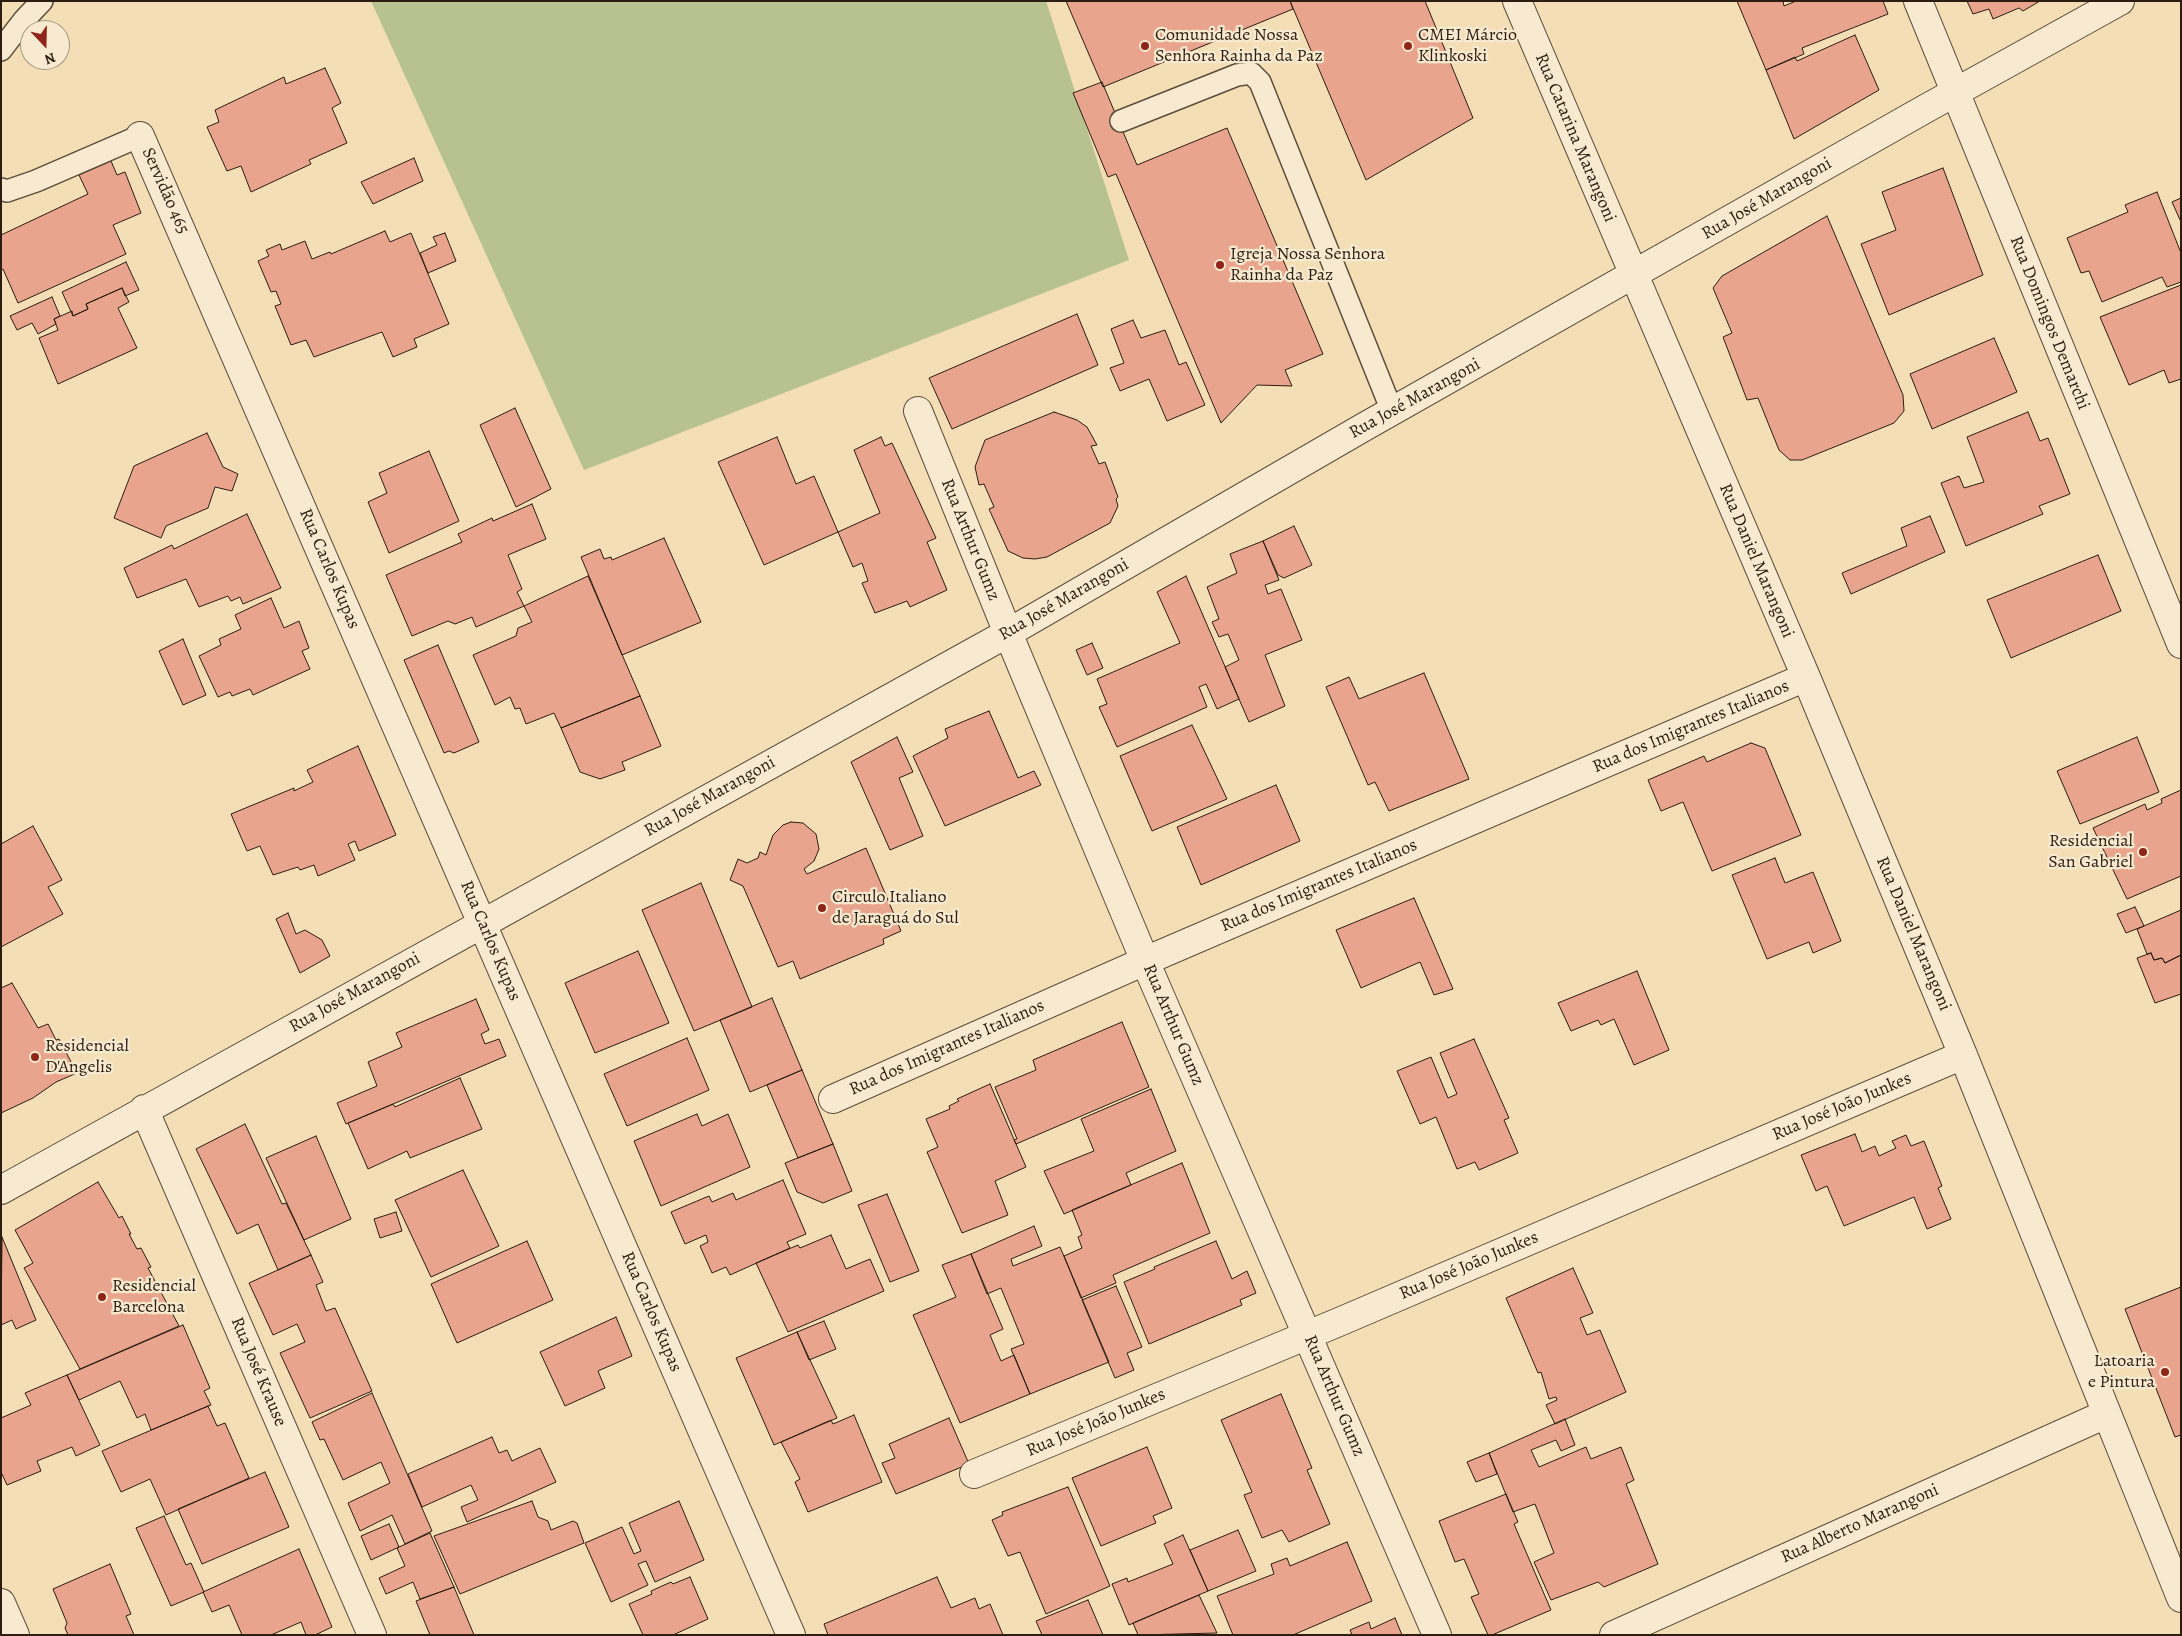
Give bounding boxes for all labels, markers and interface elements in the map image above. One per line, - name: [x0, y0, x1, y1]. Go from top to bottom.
- north arrow: [20, 20, 70, 70]
- place label: Comunidade Nossa Senhora Rainha da Paz: [1155, 25, 1323, 68]
- place label: CMEI Márcio Klinkoski: [1418, 25, 1517, 68]
- marker: Comunidade Nossa Senhora Rainha da Paz: [1139, 40, 1151, 52]
- marker: CMEI Márcio Klinkoski: [1402, 40, 1414, 52]
- text: N: [42, 48, 58, 69]
- street label: Rua Catarina Marangoni: [1530, 50, 1620, 226]
- street label: Servidão 465: [136, 144, 194, 238]
- street label: Rua José Marangoni: [1698, 153, 1836, 245]
- street label: Rua Domingos Demarchi: [2004, 233, 2094, 413]
- place label: Igreja Nossa Senhora Rainha da Paz: [1230, 244, 1385, 286]
- marker: Igreja Nossa Senhora Rainha da Paz: [1214, 259, 1226, 271]
- street label: Rua José Marangoni: [1346, 354, 1484, 444]
- street label: Rua Arthur Gumz: [936, 476, 1004, 604]
- street label: Rua Daniel Marangoni: [1714, 481, 1798, 641]
- street label: Rua Carlos Kupas: [294, 506, 364, 632]
- street label: Rua José Marangoni: [995, 554, 1133, 646]
- street label: Rua dos Imigrantes Italianos: [1589, 676, 1793, 778]
- street label: Rua José Marangoni: [641, 752, 779, 842]
- place label: Residencial San Gabriel: [2048, 831, 2133, 874]
- street label: Rua dos Imigrantes Italianos: [1217, 835, 1421, 937]
- marker: Residencial San Gabriel: [2137, 846, 2149, 858]
- street label: Rua Daniel Marangoni: [1871, 854, 1955, 1014]
- street label: Rua Carlos Kupas: [455, 878, 525, 1004]
- place label: Circulo Italiano de Jaraguá do Sul: [832, 887, 959, 930]
- marker: Circulo Italiano de Jaraguá do Sul: [816, 902, 828, 914]
- street label: Rua José Marangoni: [286, 948, 424, 1038]
- street label: Rua Arthur Gumz: [1138, 961, 1208, 1089]
- street label: Rua dos Imigrantes Italianos: [846, 995, 1048, 1101]
- place label: Residencial D'Angelis: [45, 1036, 129, 1078]
- marker: Residencial D'Angelis: [29, 1051, 41, 1063]
- street label: Rua José João Junkes: [1769, 1068, 1915, 1146]
- street label: Rua José João Junkes: [1396, 1227, 1542, 1305]
- street label: Rua Carlos Kupas: [616, 1249, 686, 1375]
- place label: Residencial Barcelona: [112, 1276, 196, 1318]
- marker: Residencial Barcelona: [96, 1291, 108, 1303]
- street label: Rua José Krause: [225, 1314, 291, 1430]
- street label: Rua Arthur Gumz: [1299, 1332, 1369, 1460]
- place label: Latoaria e Pintura: [2088, 1351, 2155, 1394]
- marker: Latoaria e Pintura: [2159, 1366, 2171, 1378]
- street label: Rua José João Junkes: [1023, 1384, 1169, 1462]
- street label: Rua Alberto Marangoni: [1778, 1479, 1942, 1569]

